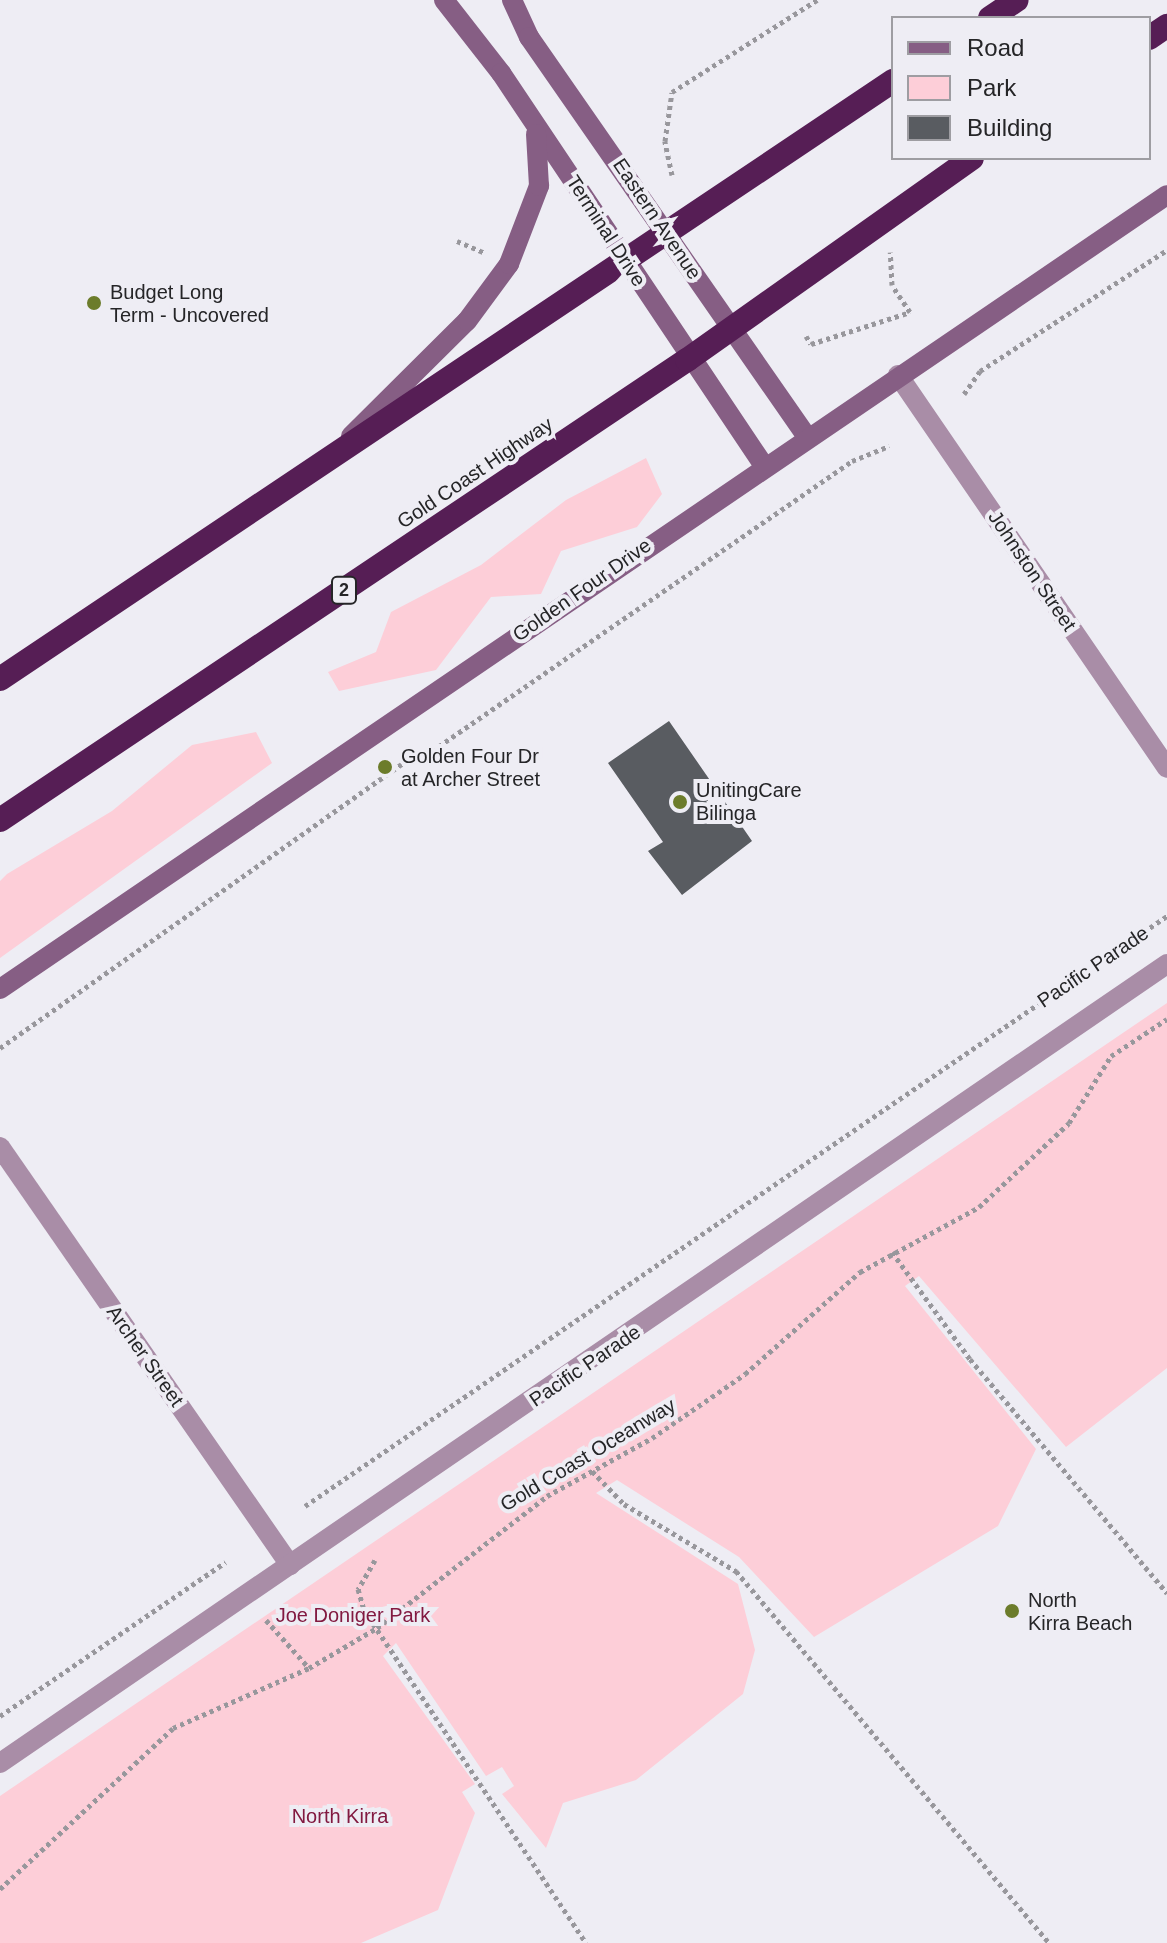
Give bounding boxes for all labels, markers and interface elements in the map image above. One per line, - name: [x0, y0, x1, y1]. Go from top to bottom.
- legend: [891, 16, 1151, 160]
- text: Road: [967, 34, 1024, 61]
- text: Park: [967, 74, 1016, 101]
- text: Building: [967, 114, 1052, 141]
- street label: Eastern Avenue: [607, 153, 707, 285]
- street label: Terminal Drive: [561, 171, 651, 291]
- place label: Budget Long Term - Uncovered: [110, 280, 269, 327]
- marker: Budget Long Term - Uncovered: [85, 294, 103, 312]
- street label: Gold Coast Highway: [393, 412, 557, 534]
- street label: Johnston Street: [983, 506, 1081, 636]
- street label: Golden Four Drive: [508, 533, 656, 647]
- road number: 2: [330, 576, 358, 604]
- place label: Golden Four Dr at Archer Street: [401, 744, 541, 791]
- marker: Golden Four Dr at Archer Street: [376, 758, 394, 776]
- place label: UnitingCare Bilinga: [696, 778, 802, 825]
- marker: UnitingCare Bilinga: [671, 793, 689, 811]
- street label: Pacific Parade: [1033, 921, 1153, 1013]
- street label: Archer Street: [101, 1301, 189, 1411]
- street label: Pacific Parade: [525, 1320, 645, 1412]
- street label: Gold Coast Oceanway: [496, 1393, 680, 1517]
- place label: North Kirra Beach: [1028, 1588, 1132, 1635]
- marker: North Kirra Beach: [1003, 1602, 1021, 1620]
- park label: Joe Doniger Park: [276, 1603, 430, 1627]
- park label: North Kirra: [292, 1804, 388, 1828]

